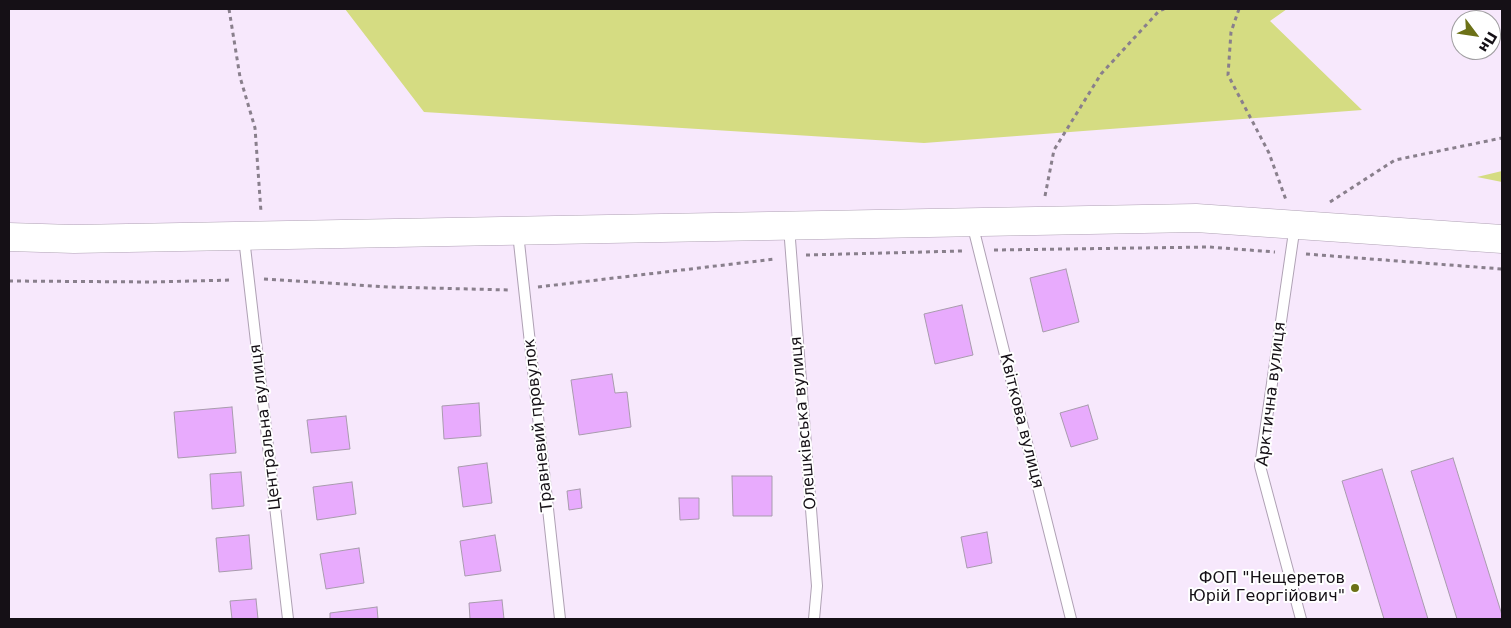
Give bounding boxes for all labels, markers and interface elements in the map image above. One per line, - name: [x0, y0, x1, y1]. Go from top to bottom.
- north arrow: [1451, 10, 1501, 60]
- text: Пн: [1476, 29, 1500, 55]
- street label: Арктична вулиця: [1254, 321, 1290, 467]
- street label: Олешківська вулиця: [787, 336, 821, 510]
- street label: Травневий провулок: [520, 338, 558, 512]
- street label: Центральна вулиця: [246, 343, 286, 511]
- street label: Квіткова вулиця: [995, 352, 1047, 490]
- place label: ФОП "Нещеретов Юрій Георгійович": [1188, 569, 1345, 607]
- marker: ФОП "Нещеретов Юрій Георгійович": [1349, 582, 1361, 594]

